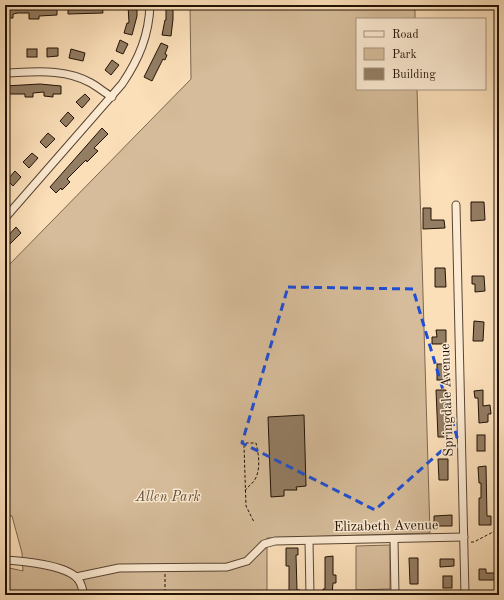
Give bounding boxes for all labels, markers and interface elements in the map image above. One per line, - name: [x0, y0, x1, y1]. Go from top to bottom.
- legend: [356, 18, 486, 90]
- text: Road: [392, 29, 419, 41]
- text: Park: [392, 49, 417, 61]
- text: Building: [392, 69, 436, 81]
- street label: Springdale Avenue: [438, 343, 456, 457]
- park label: Allen Park: [135, 490, 201, 504]
- street label: Elizabeth Avenue: [333, 518, 439, 534]

